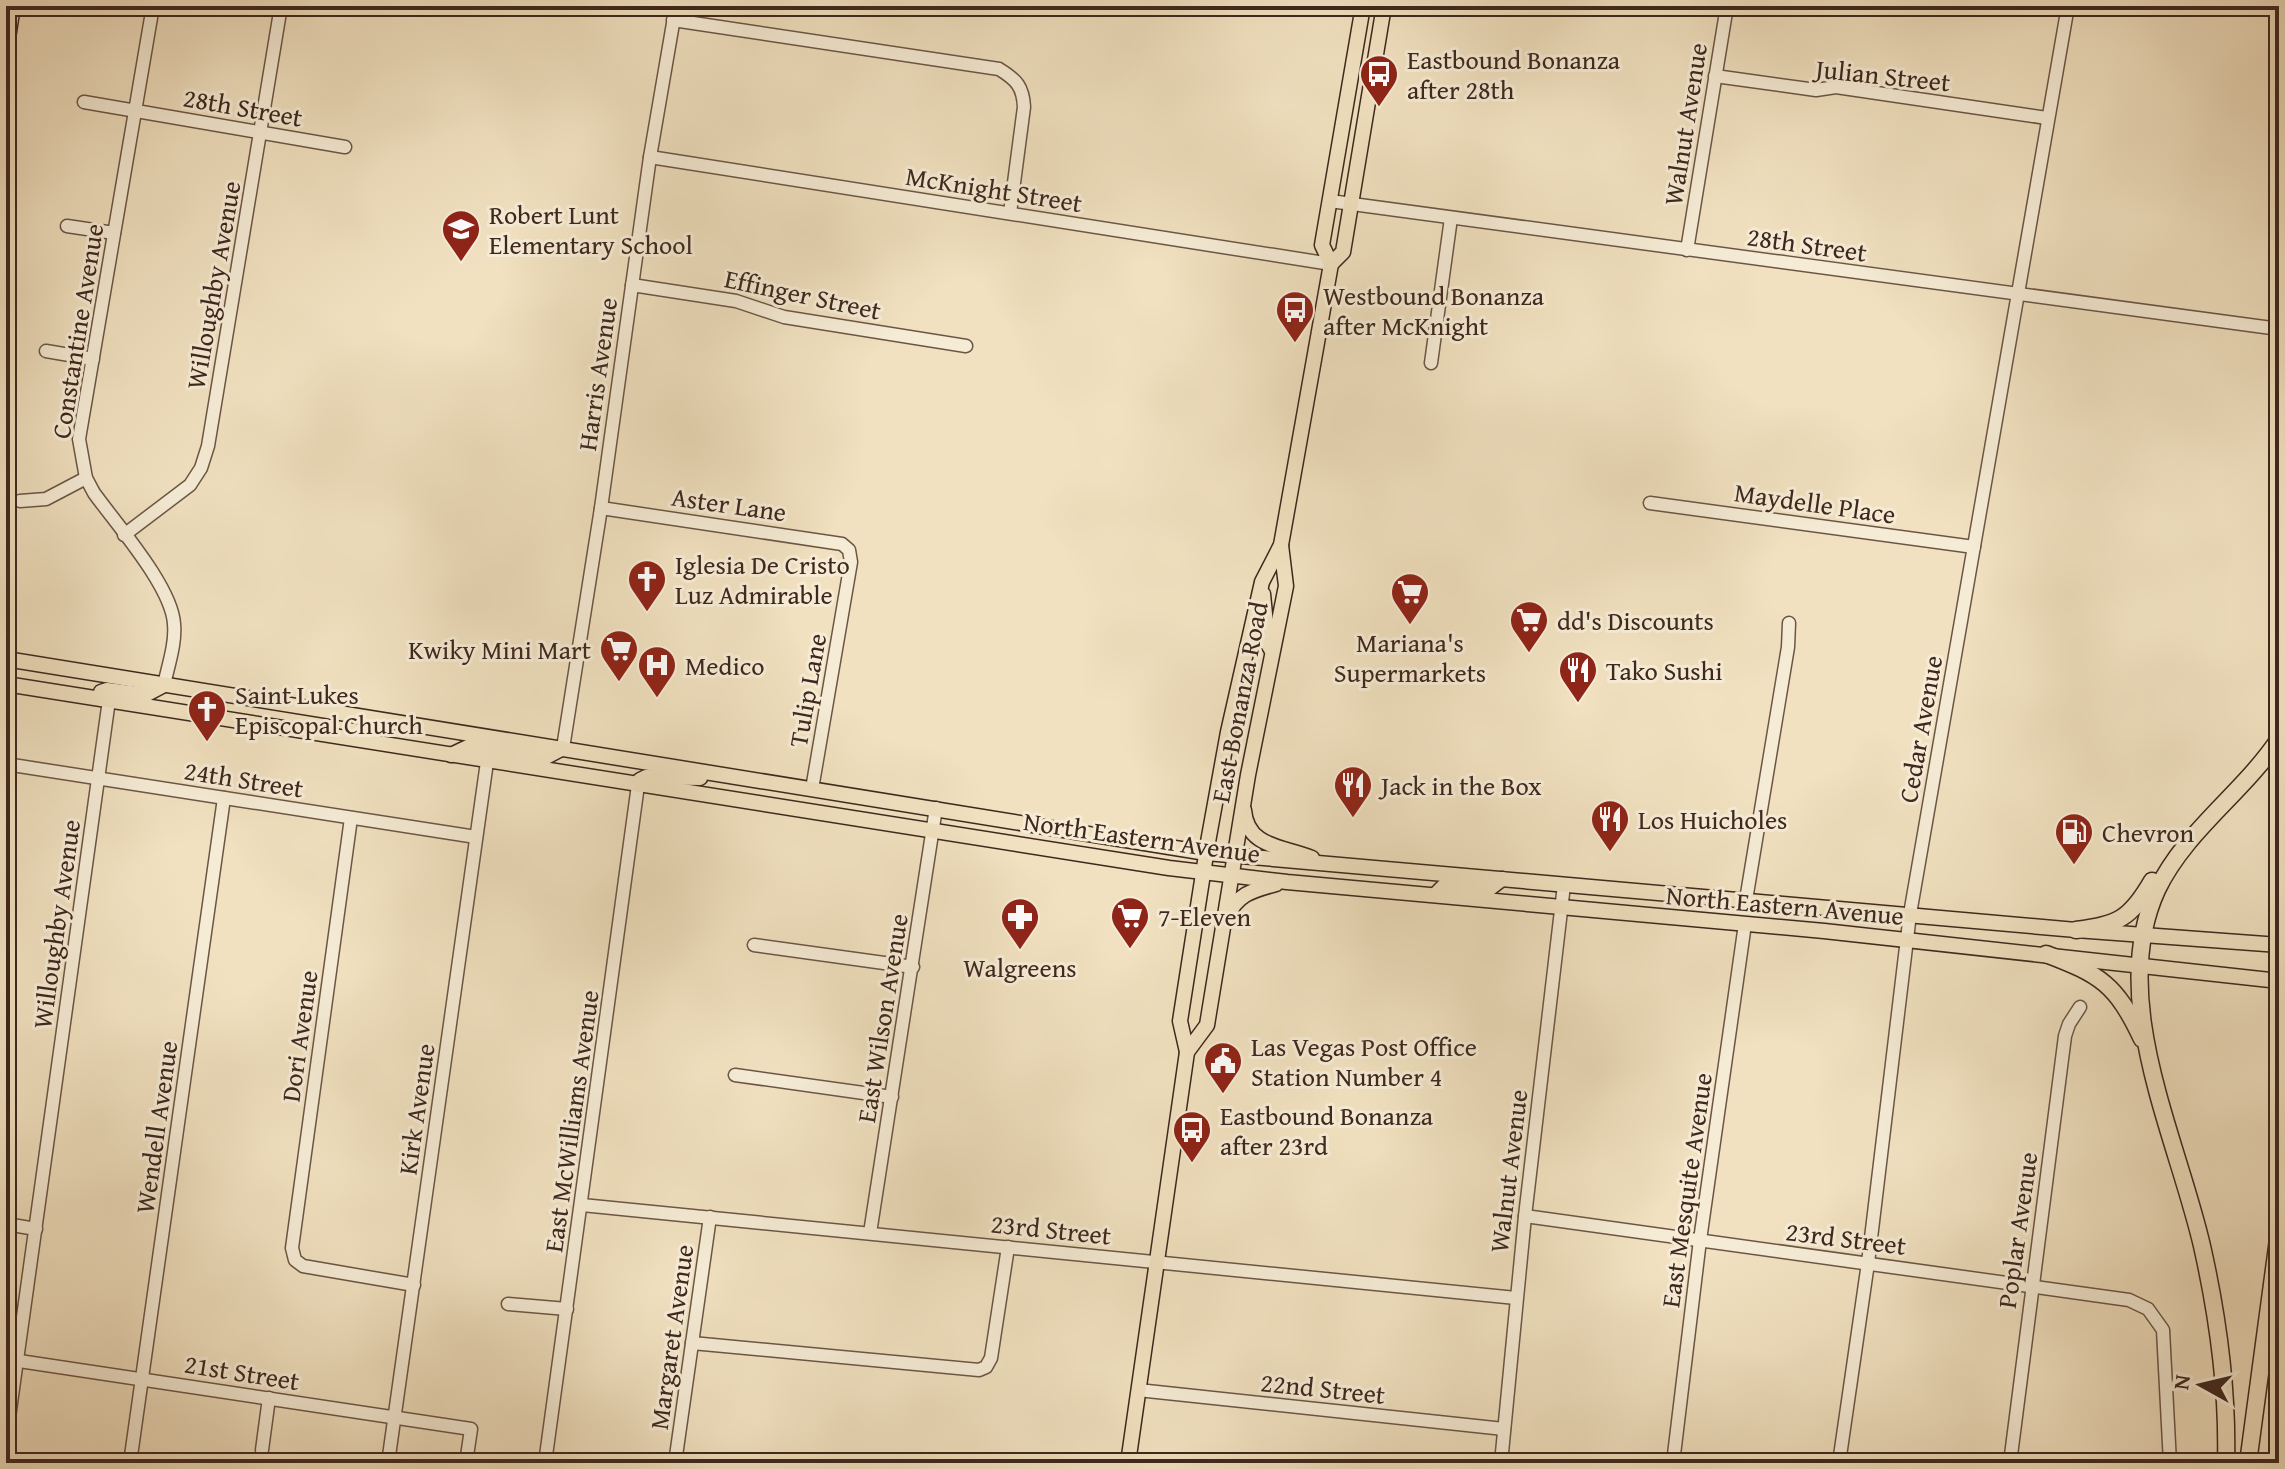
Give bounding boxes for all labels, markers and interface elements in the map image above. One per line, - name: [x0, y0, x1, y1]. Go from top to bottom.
- place label: Eastbound Bonanza after 28th: [1407, 40, 1621, 109]
- street label: Walnut Avenue: [1653, 40, 1717, 208]
- street label: Julian Street: [1811, 48, 1952, 101]
- bus stop icon: Eastbound Bonanza after 28th: [1358, 53, 1400, 108]
- street label: 28th Street: [180, 77, 306, 137]
- street label: McKnight Street: [903, 156, 1085, 222]
- street label: Willoughby Avenue: [175, 178, 251, 392]
- place label: Robert Lunt Elementary School: [489, 195, 693, 264]
- school or university icon: Robert Lunt Elementary School: [440, 208, 482, 263]
- street label: 28th Street: [1745, 216, 1869, 272]
- street label: Constantine Avenue: [41, 221, 113, 441]
- street label: Effinger Street: [721, 258, 885, 330]
- place label: Westbound Bonanza after McKnight: [1323, 276, 1545, 345]
- bus stop icon: Westbound Bonanza after McKnight: [1274, 289, 1316, 344]
- street label: Harris Avenue: [567, 295, 627, 453]
- street label: Maydelle Place: [1732, 472, 1898, 534]
- street label: Aster Lane: [669, 477, 789, 531]
- place label: Iglesia De Cristo Luz Admirable: [675, 545, 850, 614]
- church icon: Iglesia De Cristo Luz Admirable: [626, 558, 668, 613]
- supermarket icon: Mariana's Supermarkets: [1389, 571, 1431, 626]
- street label: East Bonanza Road: [1200, 598, 1278, 806]
- supermarket icon: dd's Discounts: [1508, 599, 1550, 654]
- place label: dd's Discounts: [1557, 601, 1714, 640]
- place label: Mariana's Supermarkets: [1334, 623, 1486, 692]
- supermarket icon: Kwiky Mini Mart: [598, 628, 640, 683]
- place label: Kwiky Mini Mart: [408, 630, 591, 669]
- street label: Tulip Lane: [778, 630, 836, 750]
- hospital icon: Medico: [636, 644, 678, 699]
- place label: Medico: [685, 646, 765, 685]
- restaurant icon: Tako Sushi: [1557, 649, 1599, 704]
- place label: Tako Sushi: [1606, 651, 1723, 690]
- street label: Cedar Avenue: [1888, 652, 1952, 806]
- place label: Saint Lukes Episcopal Church: [235, 675, 423, 744]
- church icon: Saint Lukes Episcopal Church: [186, 688, 228, 743]
- street label: 24th Street: [182, 750, 306, 808]
- restaurant icon: Jack in the Box: [1332, 764, 1374, 819]
- place label: Jack in the Box: [1378, 766, 1542, 805]
- restaurant icon: Los Huicholes: [1589, 798, 1631, 853]
- place label: Los Huicholes: [1638, 800, 1787, 839]
- street label: North Eastern Avenue: [1021, 801, 1263, 873]
- fuel station icon: Chevron: [2053, 811, 2095, 866]
- place label: Chevron: [2102, 813, 2194, 852]
- street label: Willoughby Avenue: [22, 817, 90, 1031]
- street label: North Eastern Avenue: [1664, 875, 1906, 935]
- supermarket icon: 7-Eleven: [1109, 895, 1151, 950]
- pharmacy icon: Walgreens: [999, 896, 1041, 951]
- place label: 7-Eleven: [1158, 897, 1252, 936]
- street label: East Wilson Avenue: [846, 911, 918, 1125]
- place label: Walgreens: [963, 948, 1077, 987]
- street label: Dori Avenue: [270, 968, 328, 1104]
- street label: East McWilliams Avenue: [533, 987, 609, 1255]
- place label: Las Vegas Post Office Station Number 4: [1251, 1027, 1477, 1096]
- street label: Wendell Avenue: [125, 1038, 187, 1216]
- public building icon: Las Vegas Post Office Station Number 4: [1202, 1040, 1244, 1095]
- street label: Kirk Avenue: [387, 1041, 445, 1177]
- street label: East Mesquite Avenue: [1650, 1070, 1722, 1310]
- street label: Walnut Avenue: [1479, 1087, 1537, 1255]
- place label: Eastbound Bonanza after 23rd: [1220, 1096, 1434, 1165]
- bus stop icon: Eastbound Bonanza after 23rd: [1171, 1109, 1213, 1164]
- street label: Poplar Avenue: [1987, 1149, 2047, 1311]
- street label: 23rd Street: [989, 1203, 1113, 1255]
- street label: 23rd Street: [1784, 1211, 1908, 1265]
- street label: Margaret Avenue: [639, 1242, 703, 1432]
- street label: 21st Street: [182, 1344, 302, 1400]
- north arrow: [2161, 1345, 2241, 1425]
- street label: 22nd Street: [1259, 1362, 1387, 1414]
- text: N: [2164, 1372, 2198, 1392]

